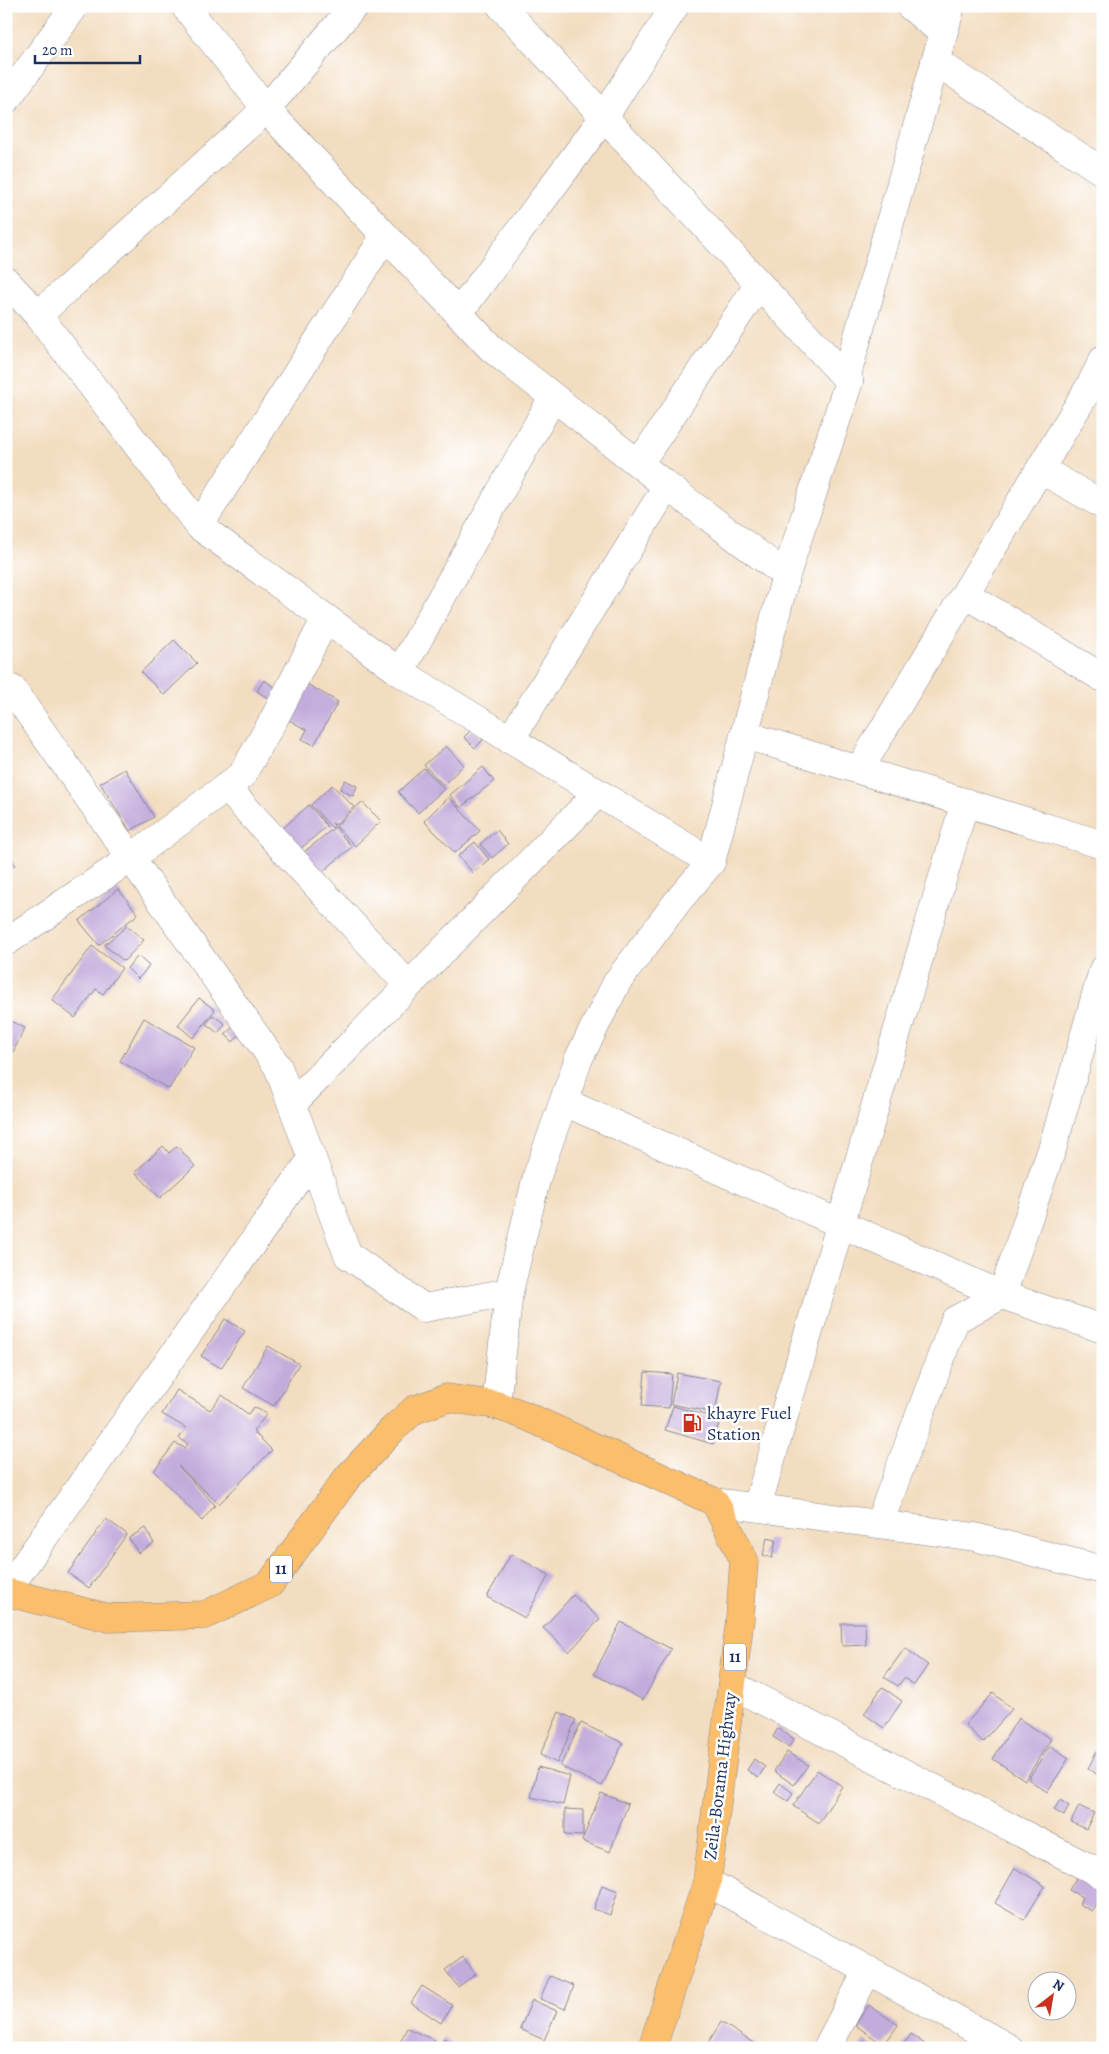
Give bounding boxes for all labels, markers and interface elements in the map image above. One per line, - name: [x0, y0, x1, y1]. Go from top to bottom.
- scale bar: [35, 32, 140, 64]
- text: 20 m: [42, 40, 73, 60]
- place label: khayre Fuel Station: [707, 1401, 792, 1446]
- fuel station icon: khayre Fuel Station: [681, 1412, 703, 1434]
- road number: 11: [270, 1556, 292, 1582]
- road number: 11: [724, 1644, 746, 1670]
- street label: Zeila-Borama Highway: [698, 1690, 742, 1861]
- north arrow: [1026, 1972, 1076, 2022]
- text: N: [1049, 1975, 1068, 1996]

